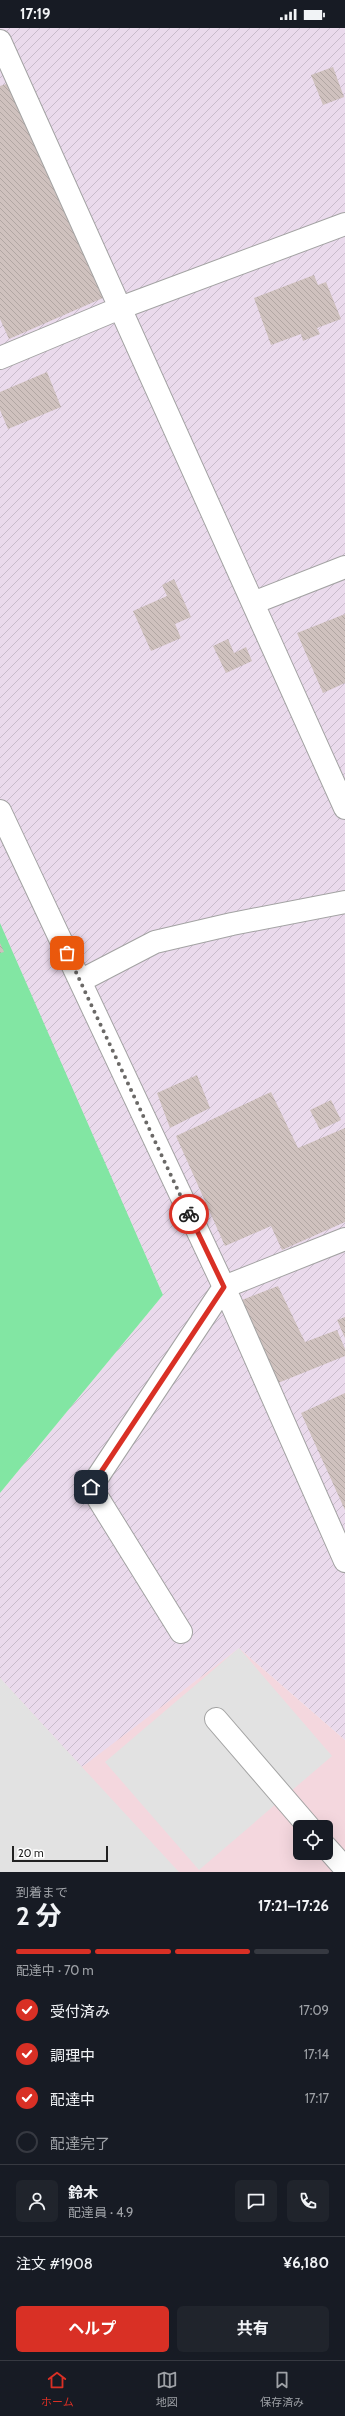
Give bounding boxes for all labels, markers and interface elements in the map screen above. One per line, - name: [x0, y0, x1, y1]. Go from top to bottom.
- text: 17:19: [20, 5, 50, 23]
- pin: [50, 936, 84, 970]
- icon: bag: [56, 942, 78, 964]
- courier: [169, 1194, 209, 1234]
- icon: bike: [178, 1203, 200, 1225]
- pin: [74, 1470, 108, 1504]
- icon: home: [80, 1476, 102, 1498]
- map controls: [293, 1820, 333, 1860]
- button: locate: [293, 1820, 333, 1860]
- scale bar: [12, 1844, 108, 1863]
- text: 20 m: [18, 1846, 44, 1860]
- text: 到着まで: [16, 1884, 68, 1900]
- text: 17:21–17:26: [258, 1897, 329, 1915]
- text: 2 分: [16, 1900, 62, 1932]
- text: 配達中 · 70 m: [16, 1962, 94, 1978]
- icon: check: [16, 1999, 38, 2021]
- text: 17:09: [299, 2002, 329, 2018]
- text: 受付済み: [50, 2003, 110, 2021]
- icon: check: [16, 2043, 38, 2065]
- text: 17:14: [304, 2046, 329, 2062]
- text: 調理中: [50, 2047, 95, 2065]
- icon: check: [16, 2087, 38, 2109]
- text: 17:17: [305, 2090, 329, 2106]
- text: 配達中: [50, 2091, 95, 2109]
- text: 配達完了: [50, 2135, 110, 2153]
- button: person: [16, 2180, 58, 2222]
- button: chat: [235, 2180, 277, 2222]
- button: phone: [287, 2180, 329, 2222]
- text: 鈴木: [68, 2184, 98, 2202]
- text: 配達員 · 4.9: [68, 2204, 133, 2220]
- text: ¥6,180: [283, 2254, 329, 2272]
- text: 注文 #1908: [16, 2255, 93, 2273]
- button: ヘルプ: [16, 2306, 169, 2352]
- button: 共有: [177, 2306, 329, 2352]
- tab: ホーム: [41, 2369, 74, 2409]
- tab: 地図: [156, 2369, 178, 2409]
- tab: 保存済み: [260, 2369, 304, 2409]

